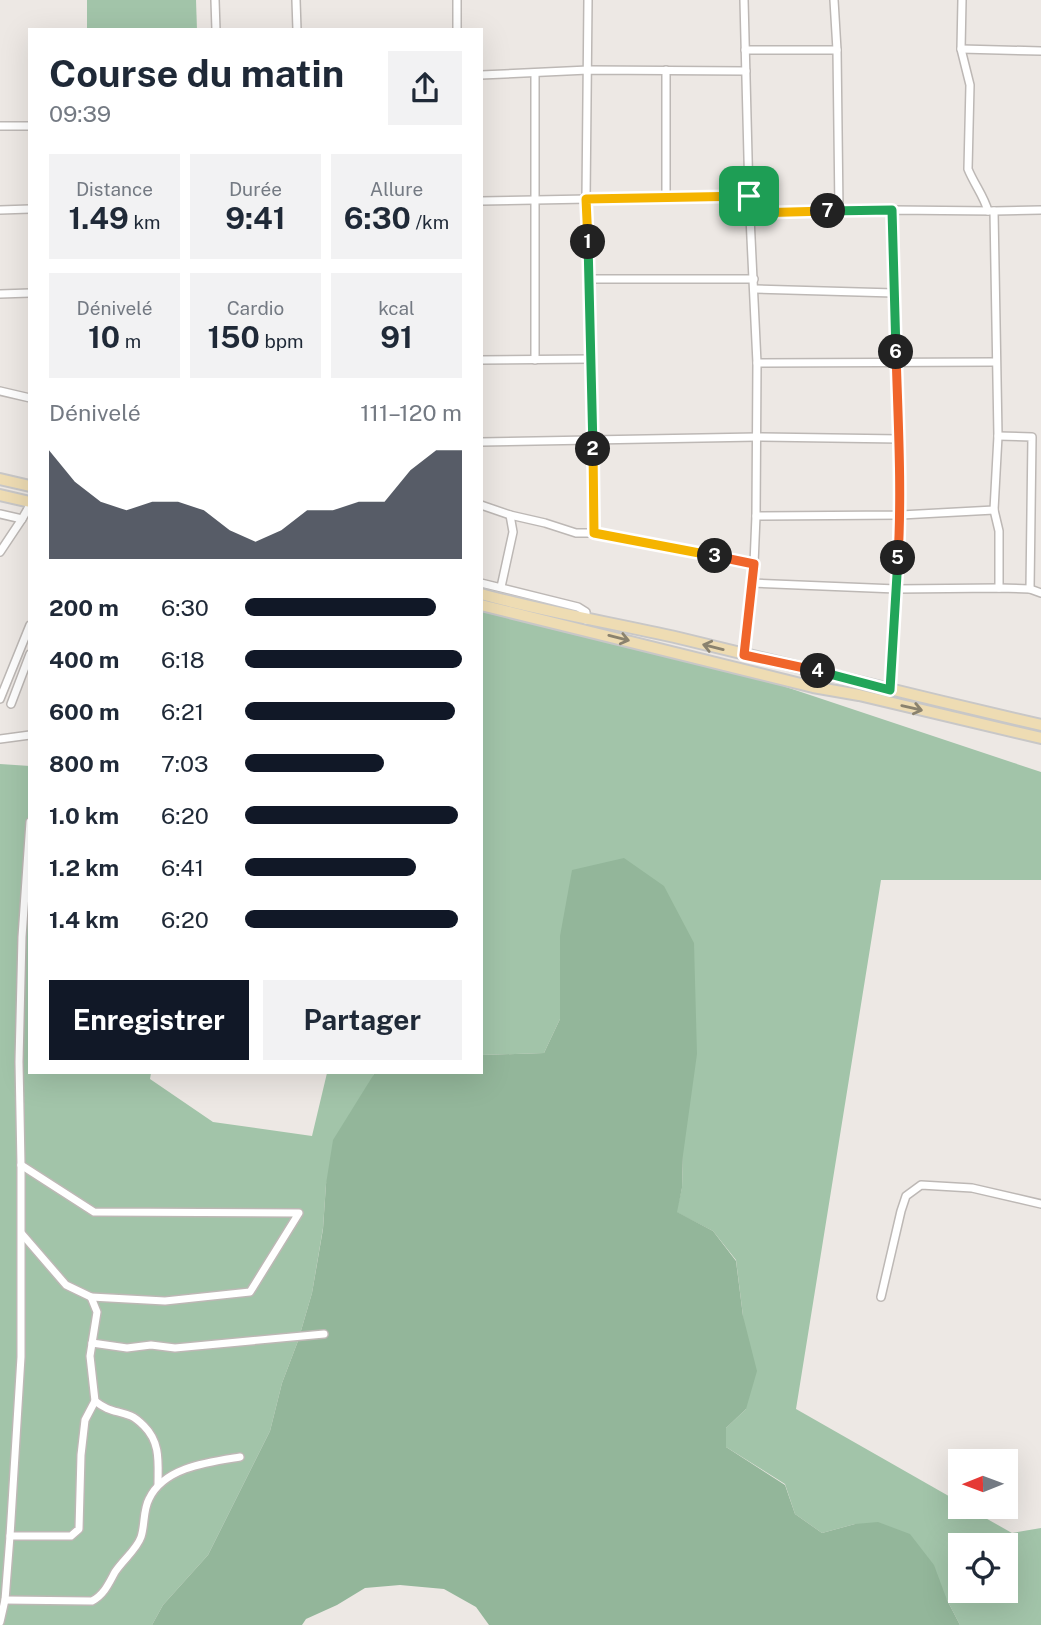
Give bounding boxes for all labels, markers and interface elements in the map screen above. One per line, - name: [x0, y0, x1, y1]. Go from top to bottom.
- text: Course du matin: [49, 51, 344, 96]
- button: share: [388, 51, 462, 125]
- text: 09:39: [49, 100, 111, 127]
- pin: [719, 166, 779, 226]
- icon: arrive: [730, 177, 768, 215]
- text: Distance: [76, 178, 153, 200]
- text: Durée: [229, 178, 282, 200]
- text: Allure: [370, 178, 423, 200]
- pin: 7: [810, 194, 846, 228]
- text: 7: [822, 199, 833, 221]
- text: 1.49: [68, 200, 129, 236]
- text: 9:41: [225, 200, 286, 236]
- text: 6:30: [344, 200, 411, 236]
- text: km: [129, 211, 161, 233]
- text: /km: [411, 211, 449, 233]
- pin: 1: [570, 224, 606, 260]
- text: 1: [583, 230, 592, 252]
- text: Dénivelé: [77, 297, 152, 319]
- text: Cardio: [227, 297, 284, 319]
- text: kcal: [378, 297, 415, 319]
- text: 10: [88, 319, 120, 355]
- text: 150: [207, 319, 260, 355]
- text: 91: [380, 319, 413, 355]
- text: m: [120, 330, 141, 352]
- text: bpm: [260, 330, 304, 352]
- pin: 6: [878, 334, 914, 370]
- text: 6: [889, 340, 902, 362]
- text: Dénivelé: [49, 399, 141, 426]
- text: 111–120 m: [360, 399, 462, 426]
- pin: 2: [576, 432, 610, 466]
- text: 2: [586, 437, 599, 459]
- pin: 3: [698, 538, 732, 574]
- pin: 5: [880, 540, 916, 576]
- text: 3: [708, 544, 721, 566]
- text: 5: [891, 546, 904, 568]
- text: 200 m: [49, 594, 119, 621]
- text: 6:30: [161, 594, 209, 621]
- one-way arrow: [607, 632, 630, 645]
- one-way arrow: [702, 640, 724, 653]
- text: 400 m: [49, 646, 119, 673]
- text: 6:18: [161, 646, 205, 673]
- pin: 4: [800, 654, 836, 688]
- text: 4: [811, 659, 824, 681]
- text: 600 m: [49, 698, 119, 725]
- text: 6:21: [161, 698, 204, 725]
- one-way arrow: [900, 701, 923, 715]
- text: 800 m: [49, 750, 120, 777]
- text: 7:03: [161, 750, 208, 777]
- text: 1.0 km: [49, 802, 119, 829]
- text: 6:20: [161, 802, 209, 829]
- text: 1.2 km: [49, 854, 119, 881]
- text: 6:41: [161, 854, 204, 881]
- text: 1.4 km: [49, 906, 119, 933]
- text: 6:20: [161, 906, 209, 933]
- button: Enregistrer: [49, 980, 249, 1060]
- button: Partager: [263, 980, 462, 1060]
- north arrow: [948, 1449, 1018, 1519]
- map controls: [948, 1449, 1018, 1603]
- button: locate: [948, 1533, 1018, 1603]

